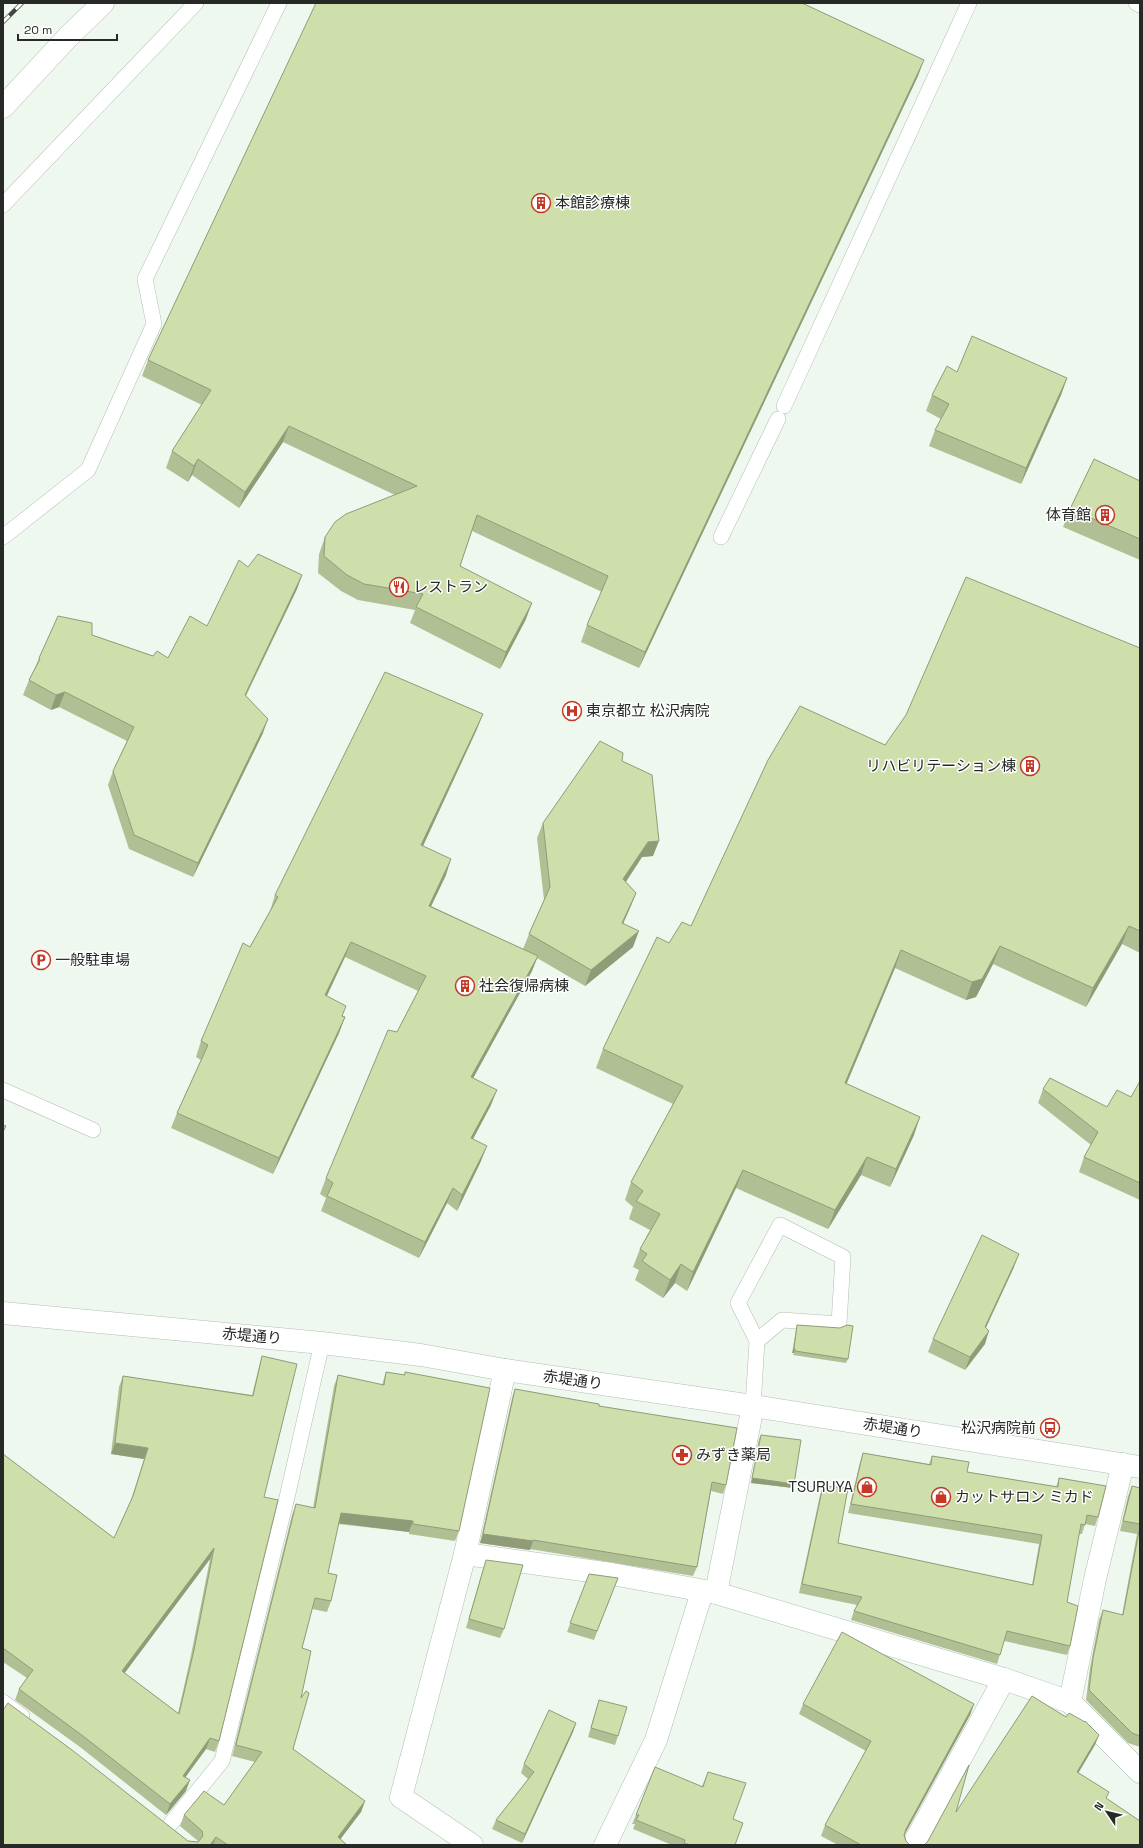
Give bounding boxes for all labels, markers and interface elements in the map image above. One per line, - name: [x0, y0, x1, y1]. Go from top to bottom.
- scale bar: [18, 16, 117, 42]
- text: 20 m: [24, 22, 52, 38]
- building icon: 本館診療棟: [530, 192, 552, 214]
- place label: 本館診療棟: [555, 193, 630, 212]
- building icon: 体育館: [1094, 504, 1116, 526]
- place label: 体育館: [1046, 505, 1091, 524]
- restaurant icon: レストラン: [388, 576, 410, 598]
- place label: レストラン: [413, 577, 488, 596]
- hospital icon: 東京都立 松沢病院: [561, 700, 583, 722]
- place label: 東京都立 松沢病院: [586, 701, 710, 720]
- building icon: リハビリテーション棟: [1019, 755, 1041, 777]
- place label: リハビリテーション棟: [866, 756, 1016, 775]
- parking icon: 一般駐車場: [30, 949, 52, 971]
- place label: 一般駐車場: [55, 950, 130, 969]
- building icon: 社会復帰病棟: [454, 975, 476, 997]
- place label: 社会復帰病棟: [479, 976, 569, 995]
- street label: 赤堤通り: [221, 1323, 283, 1348]
- street label: 赤堤通り: [542, 1366, 604, 1393]
- street label: 赤堤通り: [862, 1413, 924, 1442]
- bus stop icon: 松沢病院前: [1039, 1417, 1061, 1439]
- place label: 松沢病院前: [961, 1418, 1036, 1437]
- pharmacy icon: みずき薬局: [671, 1444, 693, 1466]
- place label: みずき薬局: [696, 1445, 771, 1464]
- shop icon: TSURUYA: [856, 1476, 878, 1498]
- place label: TSURUYA: [788, 1477, 854, 1496]
- shop icon: カットサロン ミカド: [930, 1486, 952, 1508]
- place label: カットサロン ミカド: [955, 1487, 1094, 1506]
- north arrow: [1087, 1792, 1127, 1832]
- text: N: [1091, 1799, 1107, 1813]

